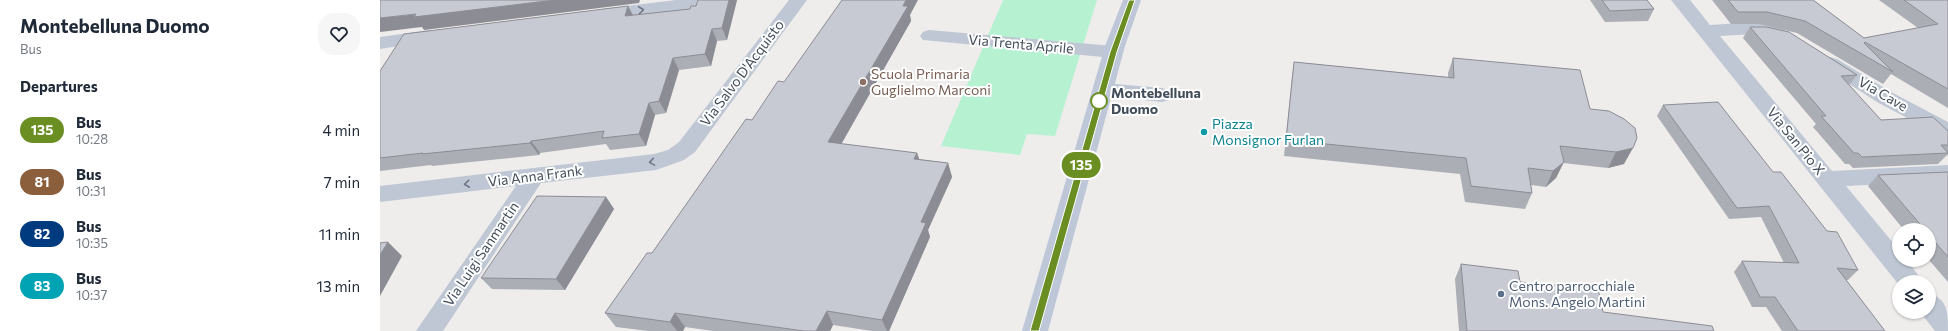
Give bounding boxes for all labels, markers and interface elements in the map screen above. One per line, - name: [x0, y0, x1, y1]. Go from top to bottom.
- one-way arrow: [638, 6, 644, 15]
- button: heart: [318, 13, 360, 55]
- text: Montebelluna Duomo: [20, 14, 210, 37]
- street label: Via Salvo D'Acquisto: [696, 16, 787, 129]
- street label: Via Trenta Aprile: [968, 30, 1074, 57]
- text: Bus: [20, 41, 42, 57]
- place label: Scuola Primaria Guglielmo Marconi: [871, 65, 991, 98]
- street label: Via Cave: [1855, 73, 1911, 115]
- text: Departures: [20, 77, 98, 95]
- marker: Scuola Primaria Guglielmo Marconi: [858, 77, 868, 87]
- place label: Montebelluna Duomo: [1111, 84, 1201, 117]
- marker: Montebelluna Duomo: [1090, 92, 1108, 110]
- street label: Via San Pio X: [1764, 103, 1829, 178]
- text: Bus: [76, 113, 101, 131]
- place label: Piazza Monsignor Furlan: [1212, 115, 1324, 148]
- text: 135: [31, 121, 53, 138]
- text: 4 min: [323, 121, 360, 139]
- marker: Piazza Monsignor Furlan: [1199, 127, 1209, 137]
- text: 10:28: [76, 131, 108, 147]
- line badge: 135: [1058, 152, 1104, 178]
- text: 135: [1070, 156, 1092, 173]
- one-way arrow: [648, 157, 655, 166]
- street label: Via Anna Frank: [487, 161, 584, 190]
- text: Bus: [76, 165, 101, 183]
- text: 81: [35, 173, 50, 190]
- text: 7 min: [324, 173, 360, 191]
- one-way arrow: [464, 179, 470, 188]
- text: 10:31: [76, 183, 106, 199]
- street label: Via Luigi Sanmartin: [439, 198, 522, 309]
- text: Bus: [76, 217, 101, 235]
- map controls: [1892, 223, 1936, 319]
- button: locate: [1892, 223, 1936, 267]
- text: 82: [34, 225, 50, 242]
- text: 11 min: [319, 225, 360, 243]
- text: 10:35: [76, 235, 108, 251]
- text: Bus: [76, 269, 101, 287]
- button: layers: [1892, 275, 1936, 319]
- text: 83: [34, 277, 50, 294]
- text: 13 min: [317, 277, 360, 295]
- place label: Centro parrocchiale Mons. Angelo Martini: [1509, 277, 1645, 310]
- text: 10:37: [76, 287, 107, 303]
- marker: Centro parrocchiale Mons. Angelo Martini: [1496, 289, 1506, 299]

